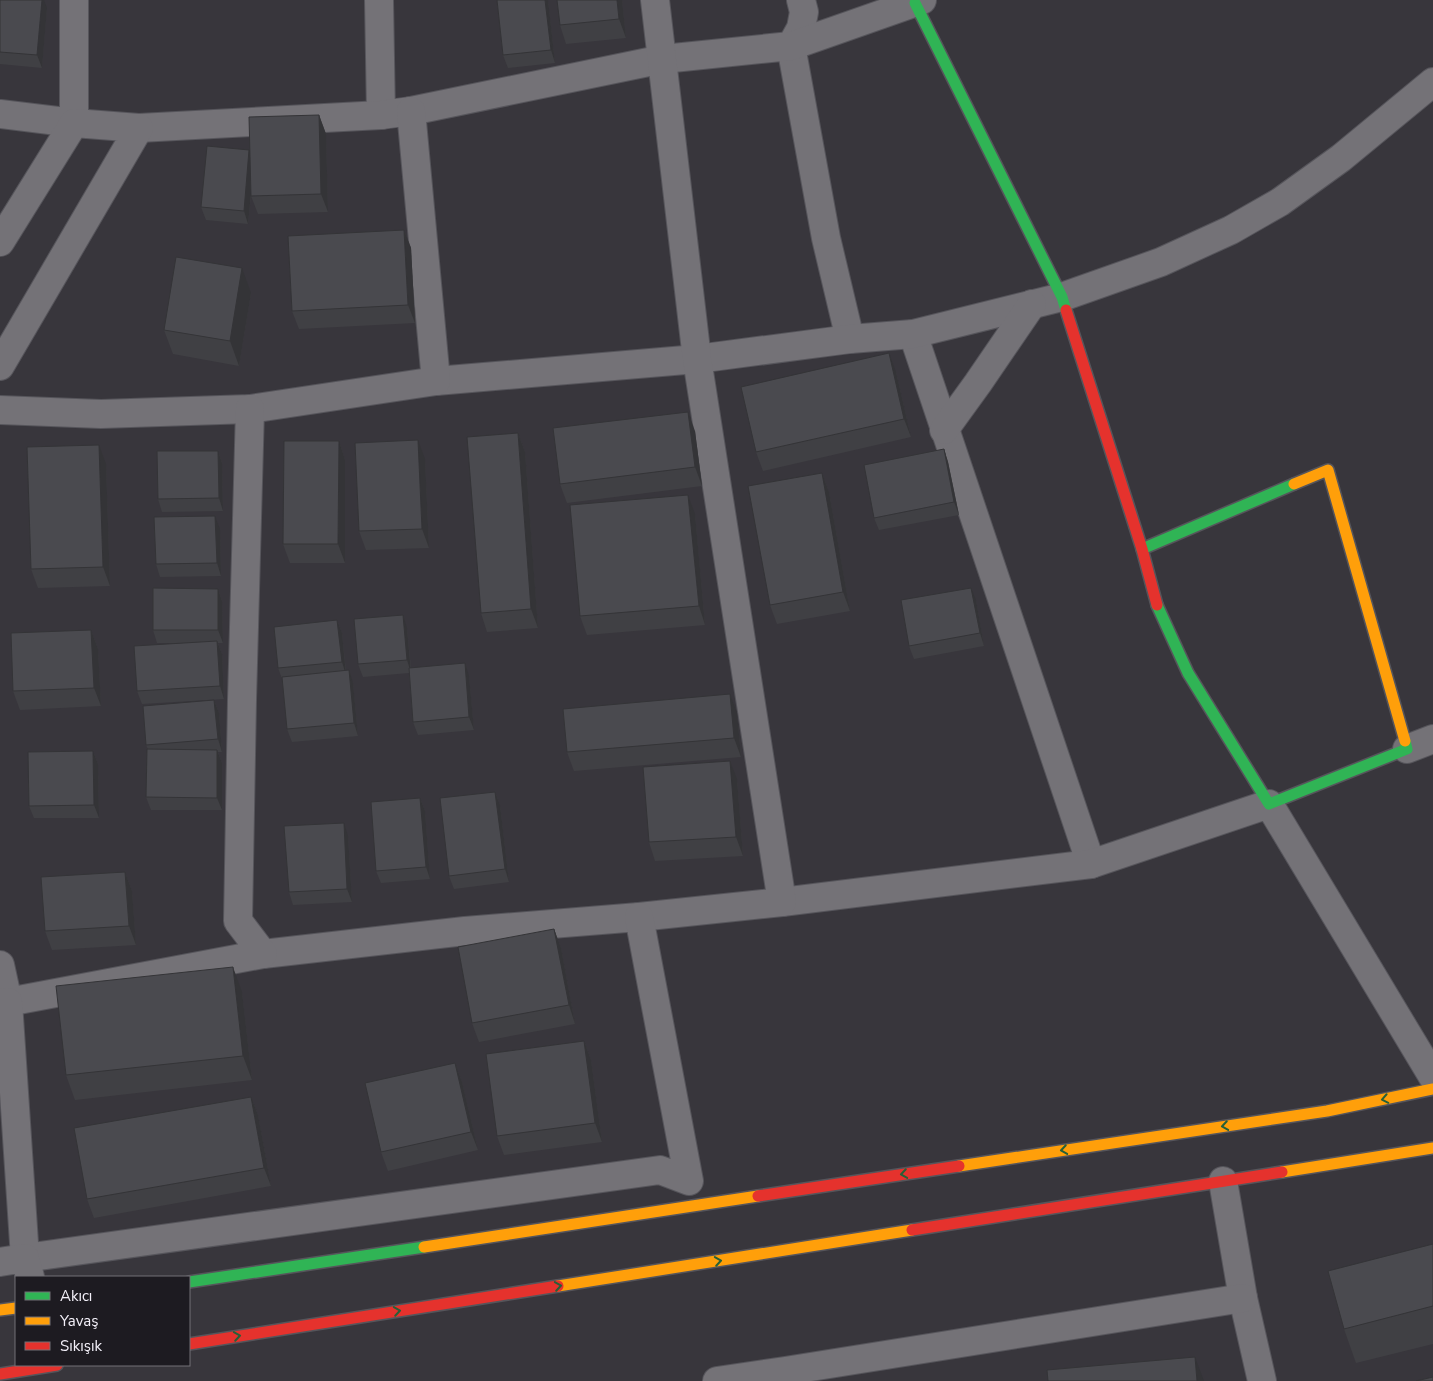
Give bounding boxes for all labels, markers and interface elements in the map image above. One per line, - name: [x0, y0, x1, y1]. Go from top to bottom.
- one-way arrow: [1381, 1093, 1390, 1104]
- one-way arrow: [1221, 1120, 1229, 1131]
- one-way arrow: [1060, 1144, 1068, 1155]
- one-way arrow: [899, 1169, 908, 1179]
- one-way arrow: [714, 1256, 723, 1266]
- legend: [15, 1276, 190, 1366]
- one-way arrow: [554, 1281, 562, 1292]
- text: Akıcı: [60, 1286, 92, 1306]
- one-way arrow: [393, 1307, 402, 1317]
- text: Yavaş: [59, 1311, 98, 1331]
- one-way arrow: [233, 1332, 241, 1342]
- text: Sıkışık: [60, 1336, 102, 1356]

